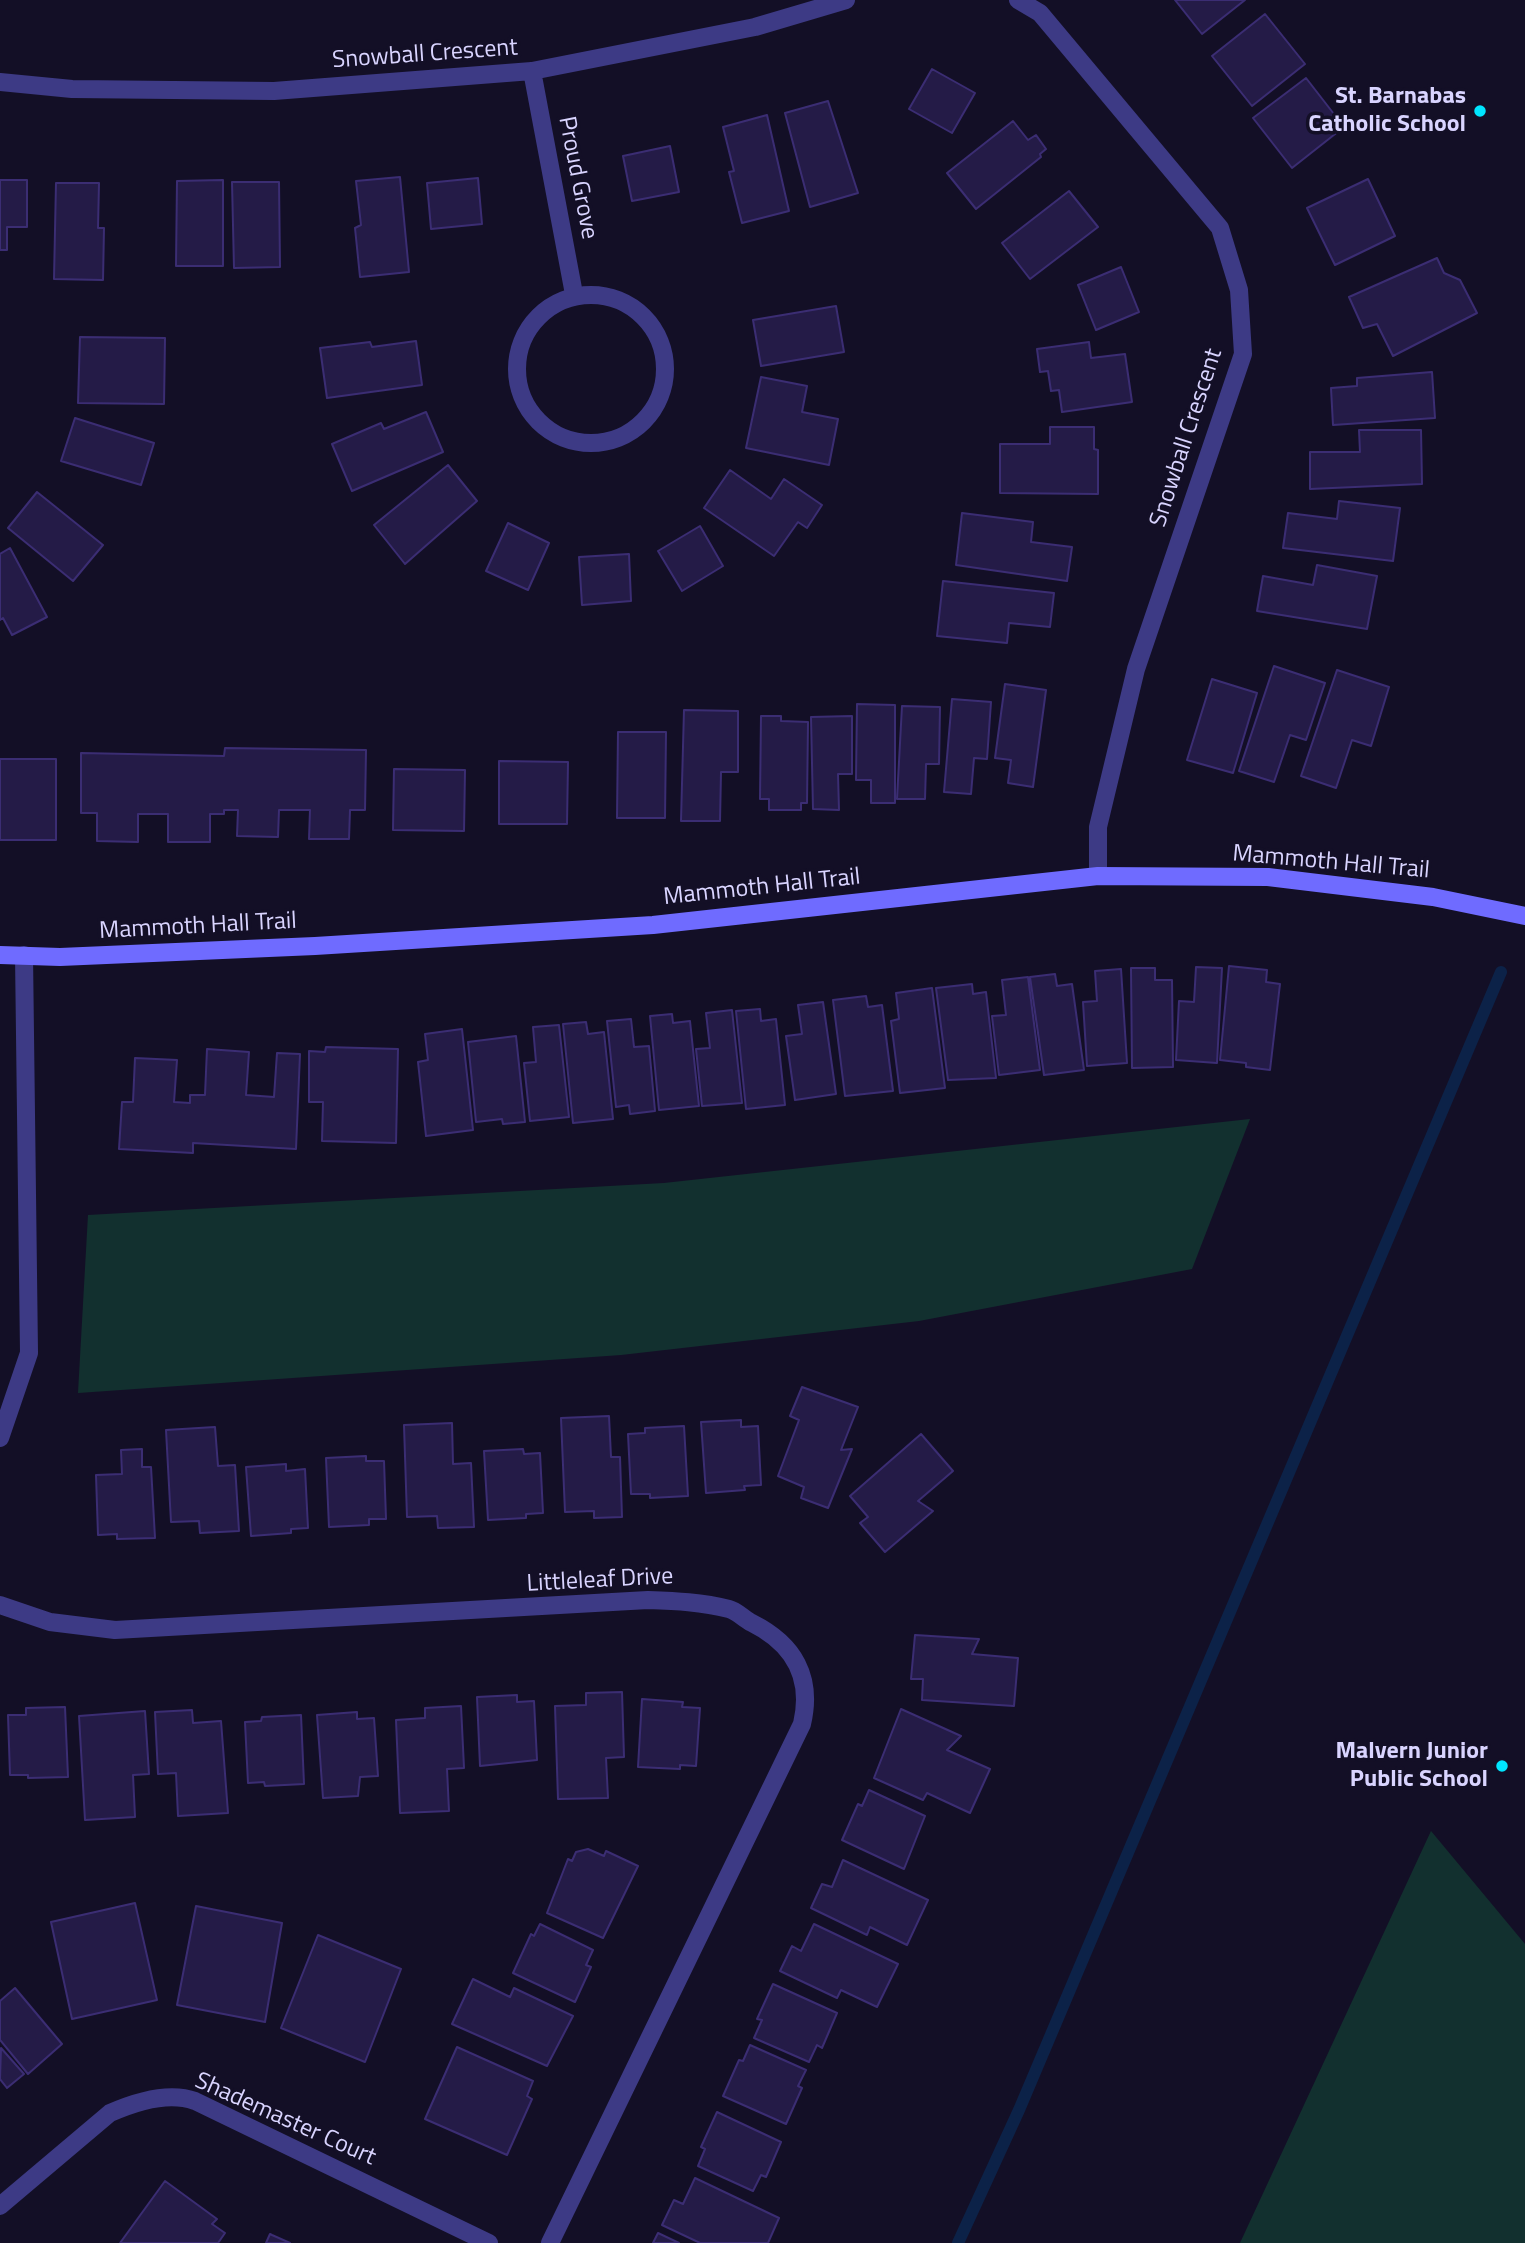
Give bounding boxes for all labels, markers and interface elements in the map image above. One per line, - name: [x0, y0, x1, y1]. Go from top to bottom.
- street label: Snowball Crescent: [331, 34, 519, 76]
- place label: St. Barnabas Catholic School: [1308, 83, 1466, 139]
- marker: St. Barnabas Catholic School: [1472, 103, 1488, 119]
- street label: Proud Grove: [551, 114, 603, 242]
- street label: Snowball Crescent: [1145, 345, 1229, 531]
- street label: Mammoth Hall Trail: [1231, 840, 1431, 886]
- street label: Mammoth Hall Trail: [662, 863, 862, 913]
- street label: Mammoth Hall Trail: [99, 907, 297, 947]
- street label: Littleleaf Drive: [526, 1563, 674, 1599]
- place label: Malvern Junior Public School: [1335, 1738, 1488, 1794]
- marker: Malvern Junior Public School: [1494, 1758, 1510, 1774]
- street label: Shademaster Court: [190, 2067, 380, 2173]

